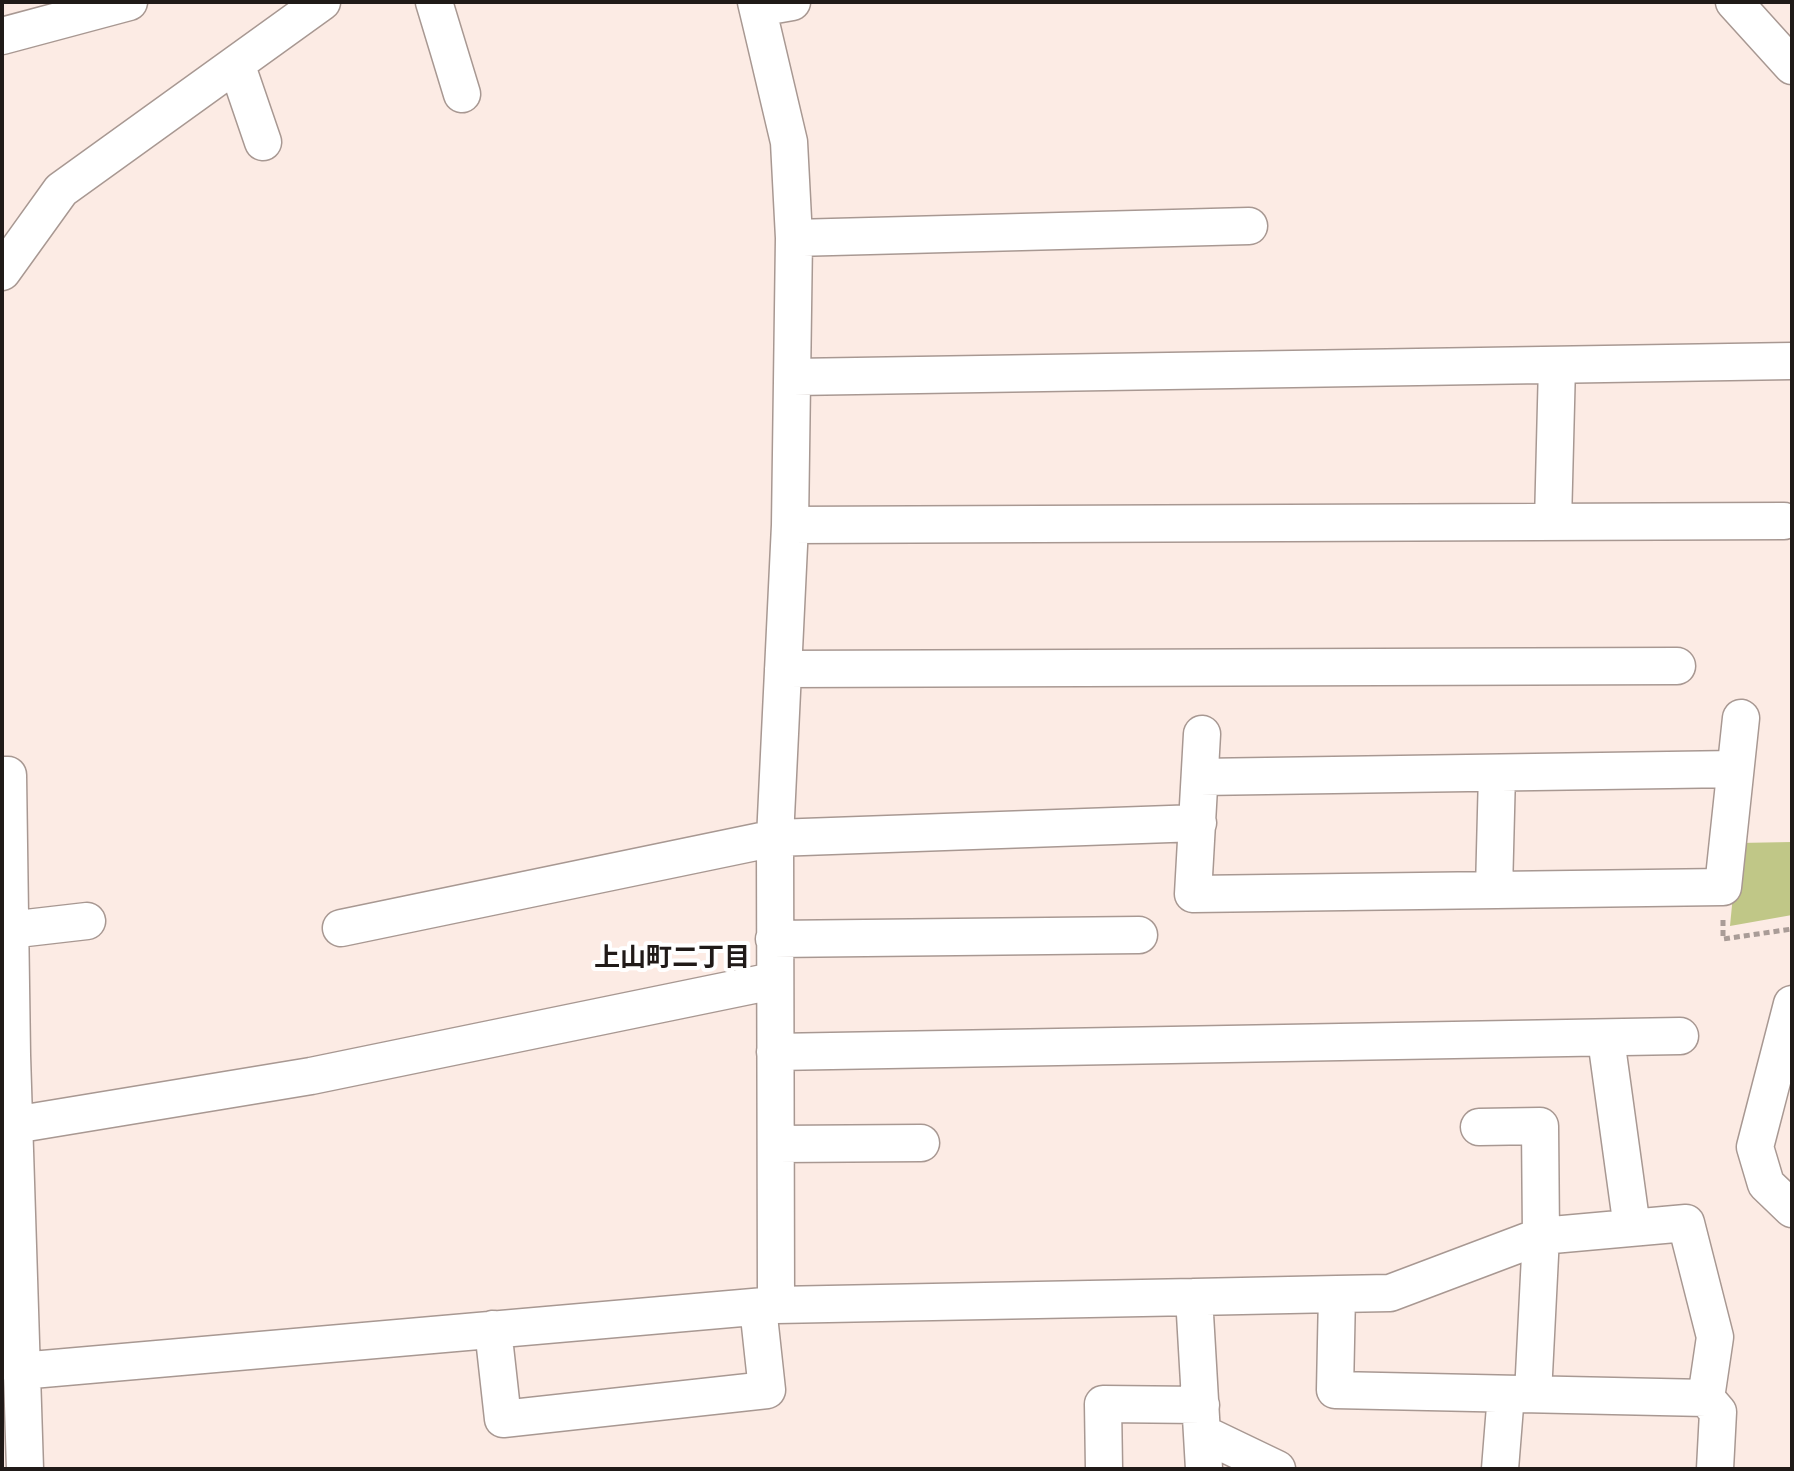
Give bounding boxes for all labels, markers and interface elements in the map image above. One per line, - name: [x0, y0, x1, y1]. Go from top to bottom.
- district label: 上山町二丁目: [594, 942, 750, 974]

